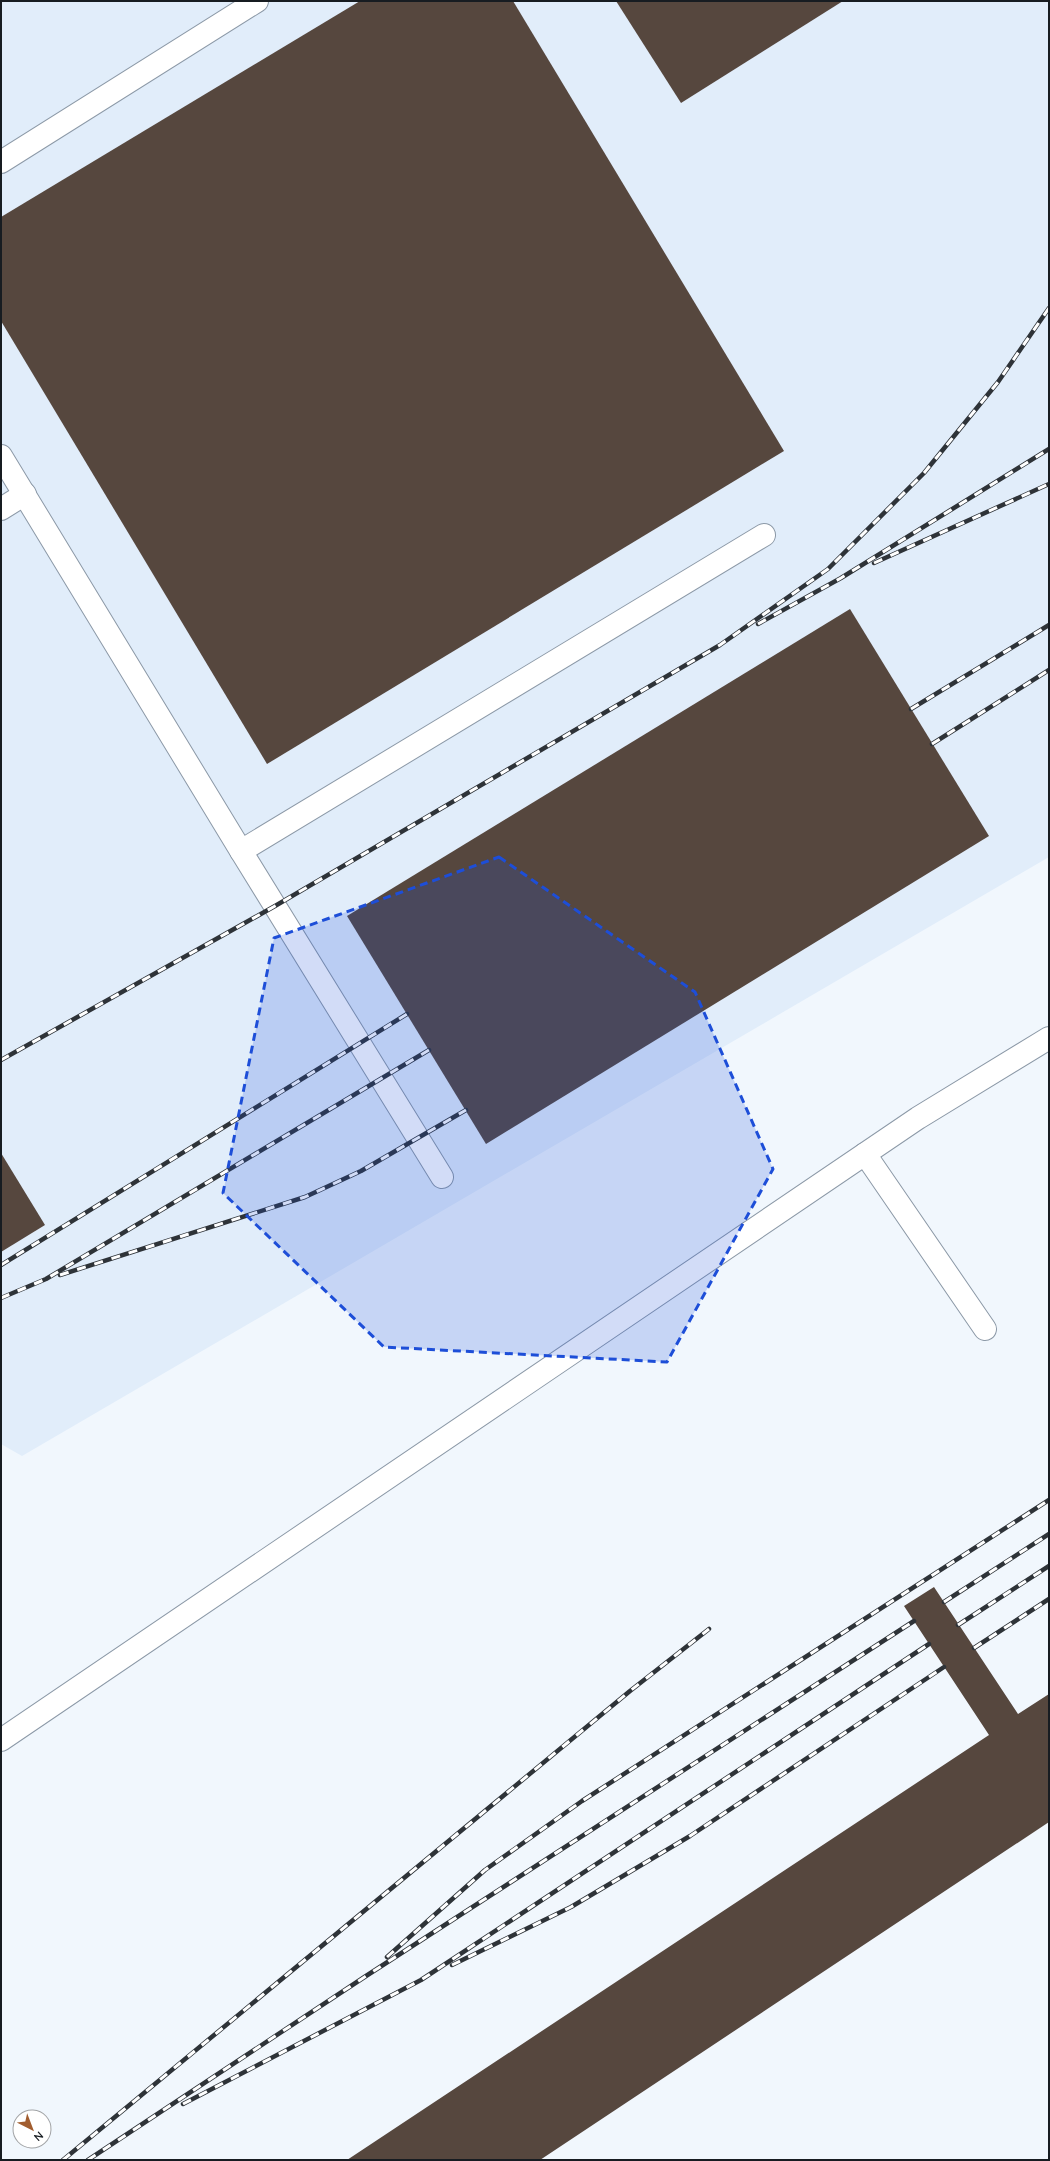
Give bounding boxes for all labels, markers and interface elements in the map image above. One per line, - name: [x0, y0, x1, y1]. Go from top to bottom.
- north arrow: [12, 2109, 52, 2149]
- text: N: [31, 2129, 46, 2144]

